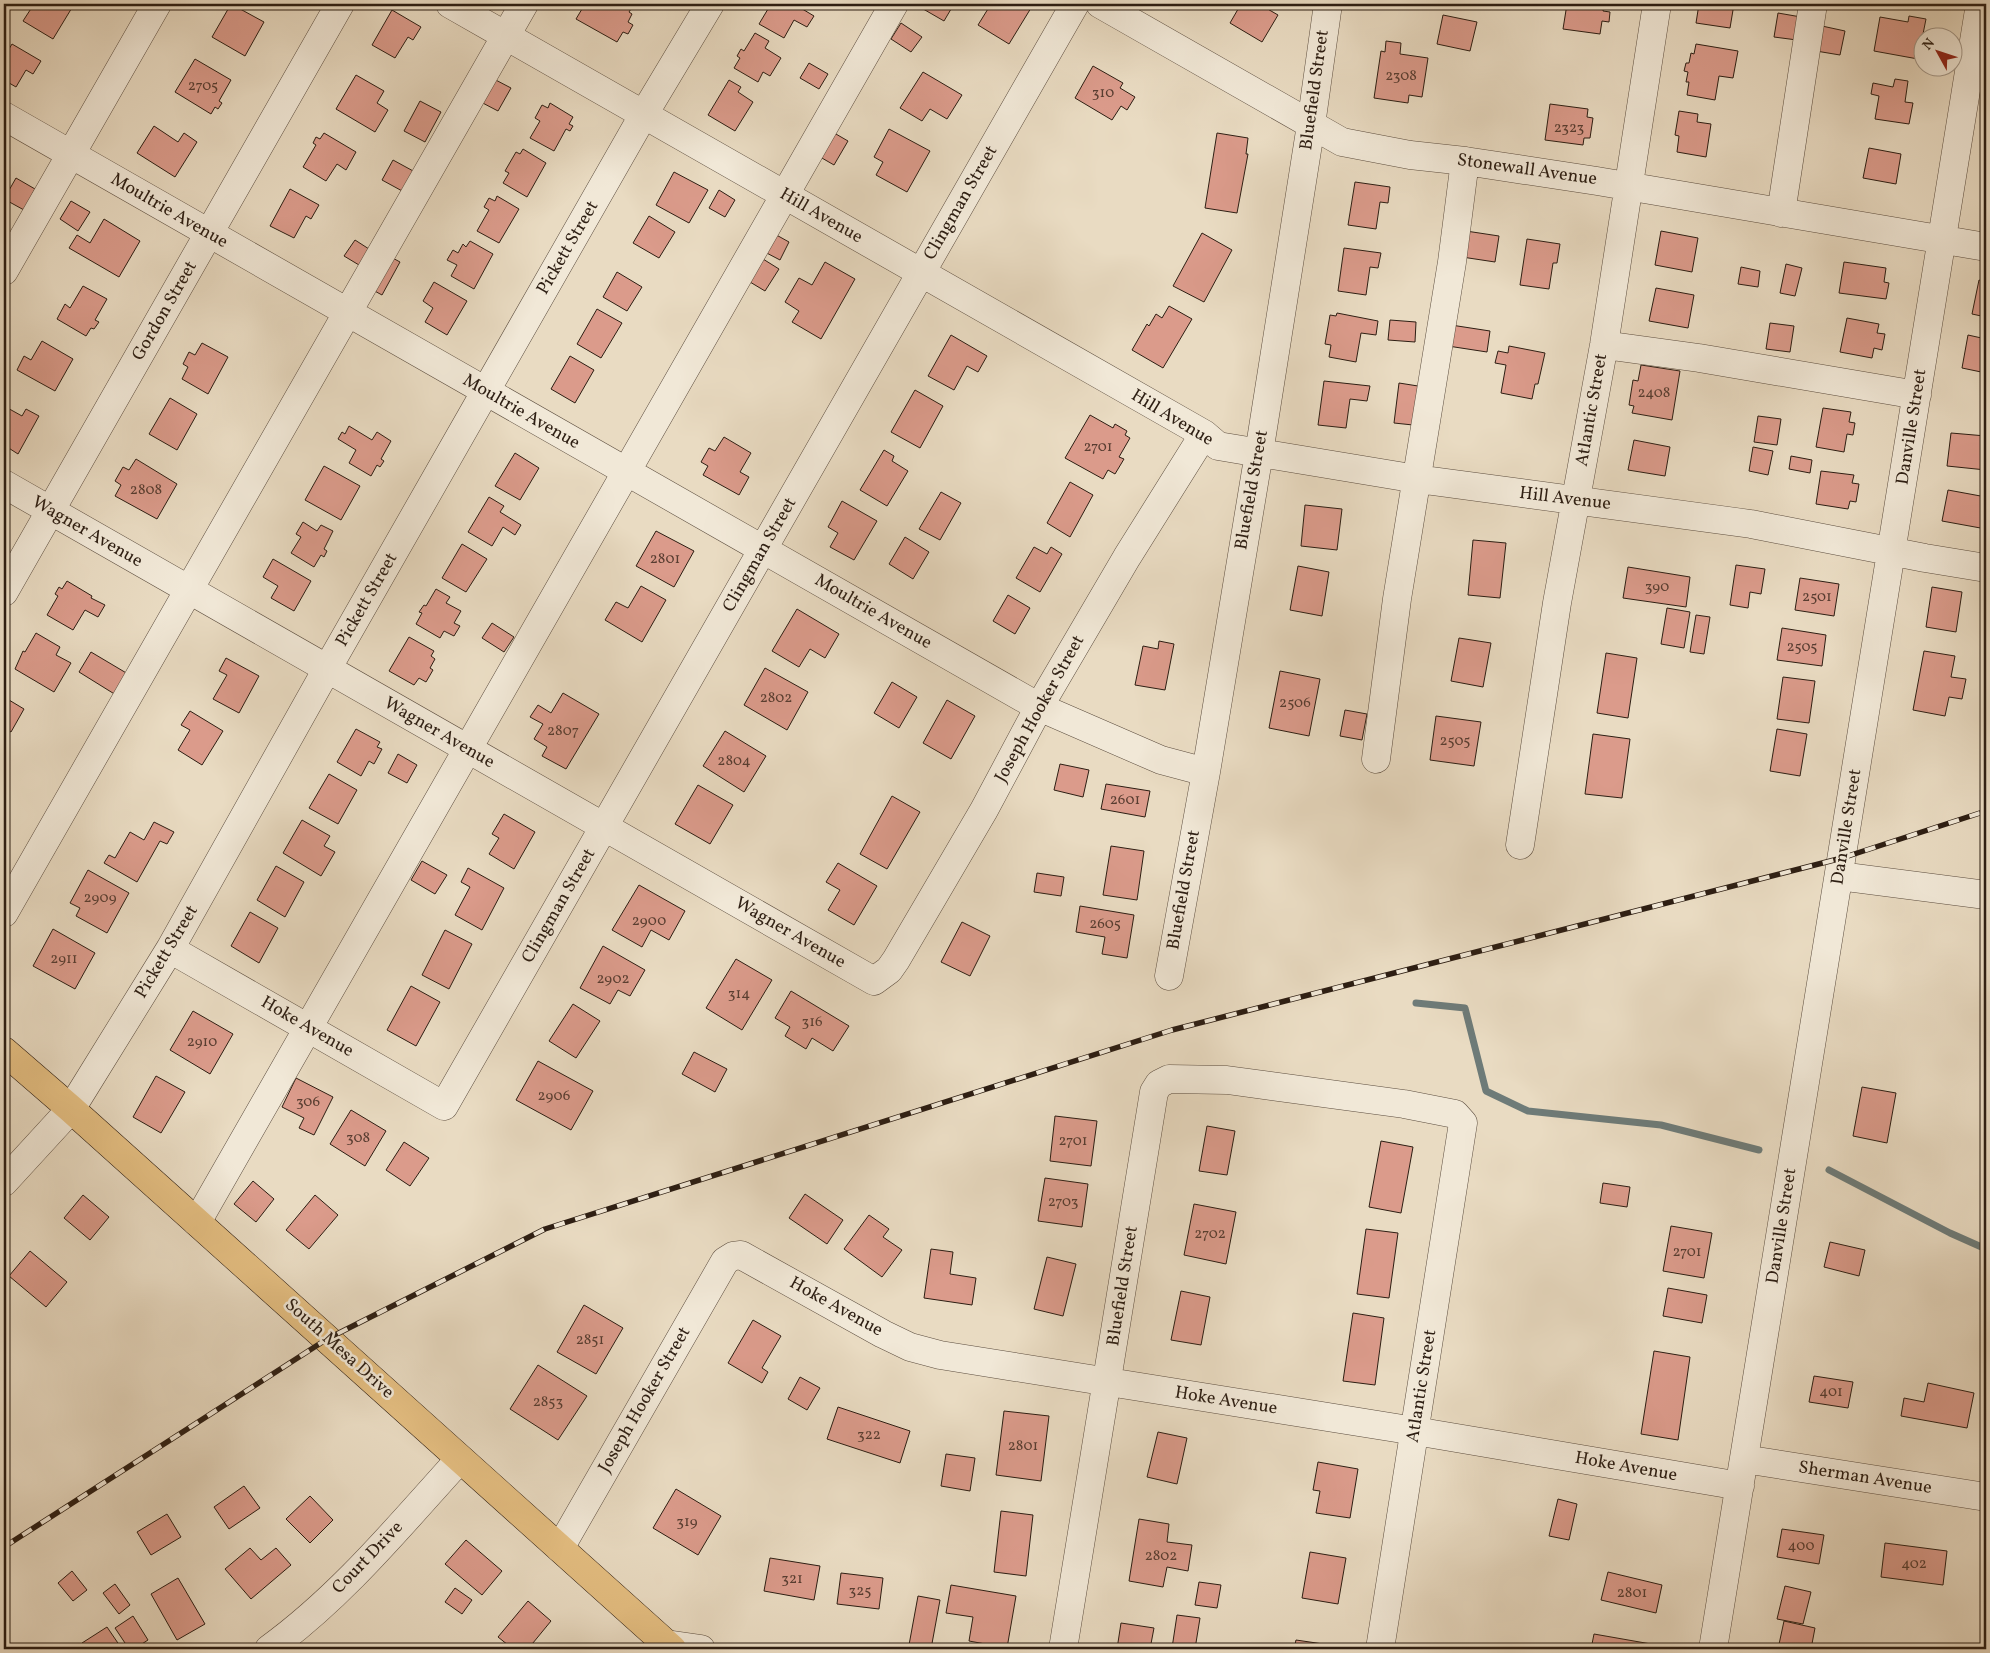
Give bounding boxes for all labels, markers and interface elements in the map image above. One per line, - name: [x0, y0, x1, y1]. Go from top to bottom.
- street label: Bluefield Street: [1294, 28, 1336, 152]
- north arrow: [1912, 28, 1962, 78]
- text: N: [1919, 35, 1940, 55]
- house number: 2308: [1385, 66, 1417, 87]
- house number: 2705: [188, 76, 218, 97]
- house number: 310: [1092, 83, 1114, 104]
- house number: 2323: [1554, 118, 1584, 139]
- street label: Clingman Street: [918, 141, 1004, 265]
- street label: Stonewall Avenue: [1456, 148, 1598, 192]
- street label: Moultrie Avenue: [106, 167, 232, 255]
- street label: Hill Avenue: [775, 182, 867, 250]
- street label: Pickett Street: [531, 196, 605, 300]
- street label: Gordon Street: [126, 256, 204, 366]
- street label: Atlantic Street: [1570, 352, 1614, 468]
- street label: Danville Street: [1890, 367, 1934, 487]
- street label: Moultrie Avenue: [458, 368, 584, 456]
- house number: 2408: [1638, 383, 1670, 404]
- street label: Hill Avenue: [1126, 384, 1218, 452]
- street label: Bluefield Street: [1229, 428, 1275, 552]
- house number: 2701: [1083, 437, 1113, 458]
- house number: 2808: [130, 480, 162, 501]
- street label: Hill Avenue: [1518, 481, 1612, 517]
- street label: Wagner Avenue: [27, 490, 147, 574]
- street label: Clingman Street: [717, 493, 803, 617]
- street label: Pickett Street: [330, 548, 404, 652]
- house number: 2801: [650, 549, 680, 570]
- street label: Moultrie Avenue: [810, 568, 936, 656]
- house number: 390: [1645, 577, 1669, 598]
- house number: 2501: [1802, 587, 1832, 608]
- street label: Joseph Hooker Street: [989, 631, 1091, 787]
- house number: 2505: [1786, 637, 1818, 658]
- house number: 2802: [760, 688, 792, 709]
- street label: Wagner Avenue: [379, 691, 499, 775]
- house number: 2506: [1279, 693, 1311, 714]
- house number: 2807: [547, 721, 579, 742]
- house number: 2505: [1439, 731, 1471, 752]
- house number: 2804: [717, 751, 751, 772]
- street label: Danville Street: [1825, 767, 1869, 887]
- house number: 2601: [1110, 790, 1140, 811]
- street label: Bluefield Street: [1161, 828, 1207, 952]
- street label: Clingman Street: [516, 844, 602, 968]
- house number: 2909: [84, 888, 117, 909]
- street label: Wagner Avenue: [730, 891, 850, 975]
- street label: Pickett Street: [129, 901, 205, 1003]
- house number: 2900: [632, 911, 666, 932]
- house number: 2605: [1089, 914, 1121, 935]
- house number: 2911: [50, 949, 78, 970]
- house number: 2902: [596, 969, 630, 990]
- house number: 314: [728, 984, 750, 1005]
- street label: Hoke Avenue: [256, 990, 358, 1064]
- house number: 316: [801, 1012, 823, 1033]
- house number: 2910: [187, 1032, 217, 1053]
- house number: 2906: [538, 1086, 570, 1107]
- house number: 306: [296, 1092, 320, 1113]
- house number: 308: [346, 1128, 370, 1149]
- house number: 2701: [1058, 1131, 1088, 1152]
- street label: Danville Street: [1760, 1166, 1804, 1286]
- house number: 2703: [1048, 1192, 1078, 1213]
- street label: Bluefield Street: [1101, 1224, 1145, 1348]
- house number: 2702: [1194, 1224, 1226, 1245]
- house number: 2701: [1672, 1242, 1702, 1263]
- street label: Hoke Avenue: [785, 1271, 887, 1343]
- street label: South Mesa Drive: [279, 1293, 399, 1405]
- street label: Joseph Hooker Street: [593, 1322, 697, 1478]
- street label: Atlantic Street: [1401, 1328, 1443, 1444]
- house number: 2851: [576, 1330, 604, 1351]
- street label: Hoke Avenue: [1173, 1381, 1279, 1421]
- house number: 401: [1819, 1382, 1843, 1403]
- house number: 2853: [533, 1392, 563, 1413]
- house number: 322: [857, 1425, 881, 1446]
- house number: 2801: [1008, 1436, 1038, 1457]
- street label: Hoke Avenue: [1573, 1446, 1679, 1488]
- street label: Sherman Avenue: [1796, 1455, 1934, 1501]
- house number: 319: [676, 1512, 698, 1533]
- street label: Court Drive: [327, 1516, 409, 1600]
- house number: 400: [1788, 1536, 1815, 1557]
- house number: 2802: [1145, 1546, 1177, 1567]
- house number: 402: [1901, 1554, 1927, 1575]
- house number: 321: [781, 1569, 803, 1590]
- house number: 325: [849, 1581, 871, 1602]
- house number: 2801: [1617, 1583, 1647, 1604]

